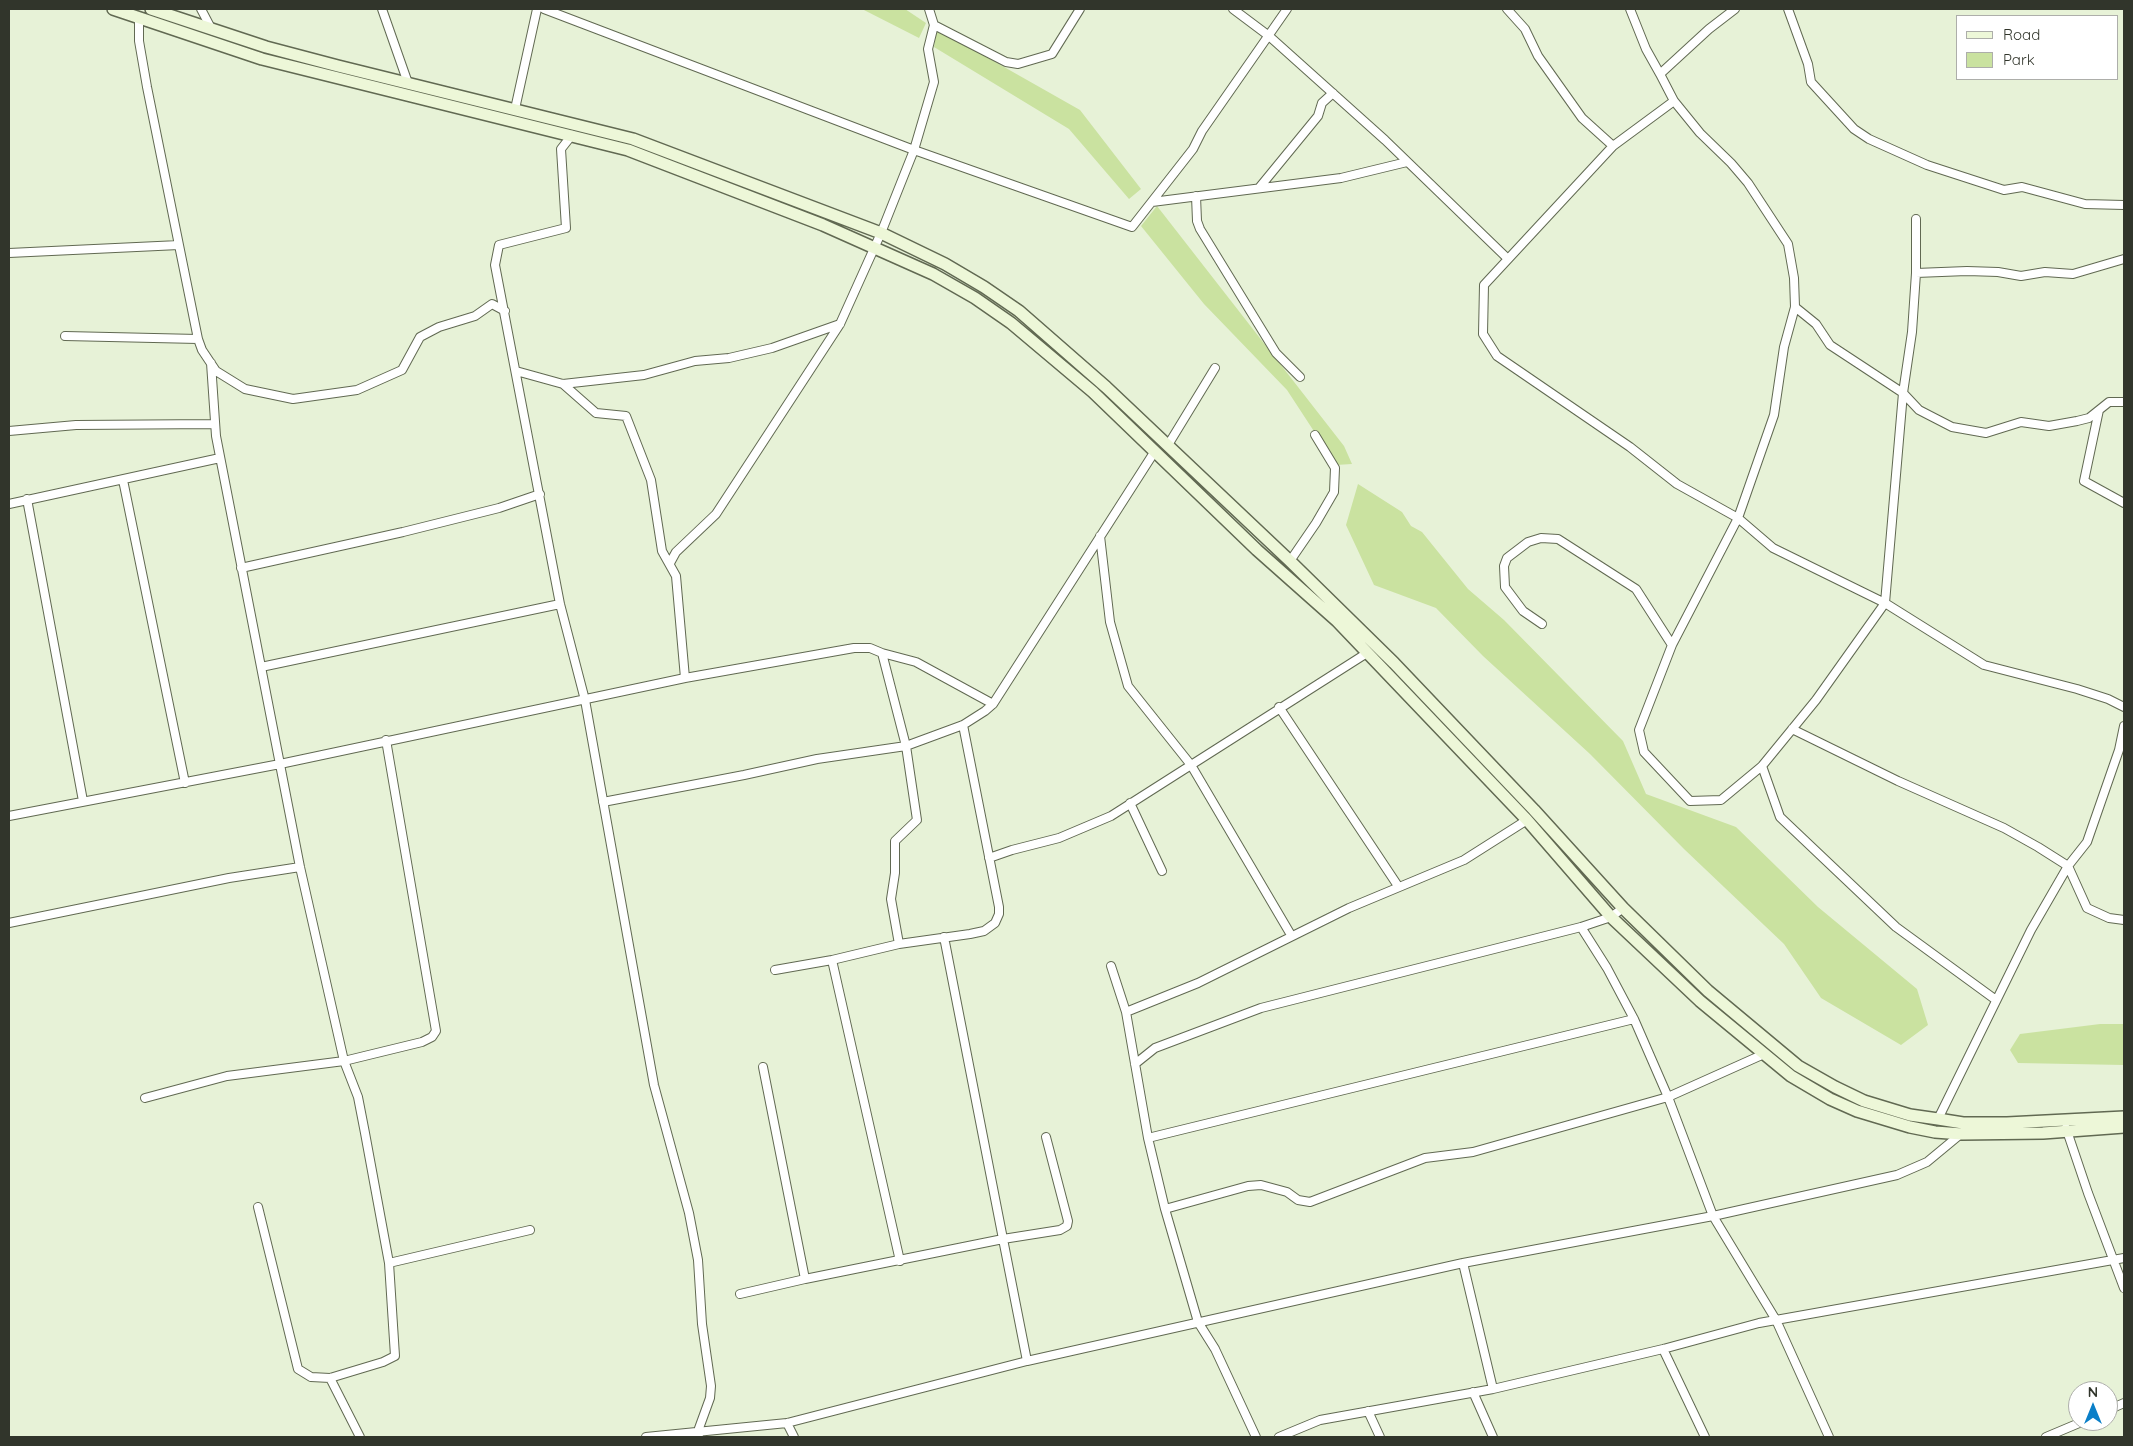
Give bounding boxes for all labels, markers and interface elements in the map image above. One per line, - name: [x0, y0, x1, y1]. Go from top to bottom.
- legend: [1956, 15, 2118, 80]
- text: Road: [2003, 25, 2040, 44]
- text: Park: [2003, 50, 2035, 69]
- north arrow: [2068, 1381, 2118, 1431]
- text: N: [2088, 1383, 2098, 1401]

